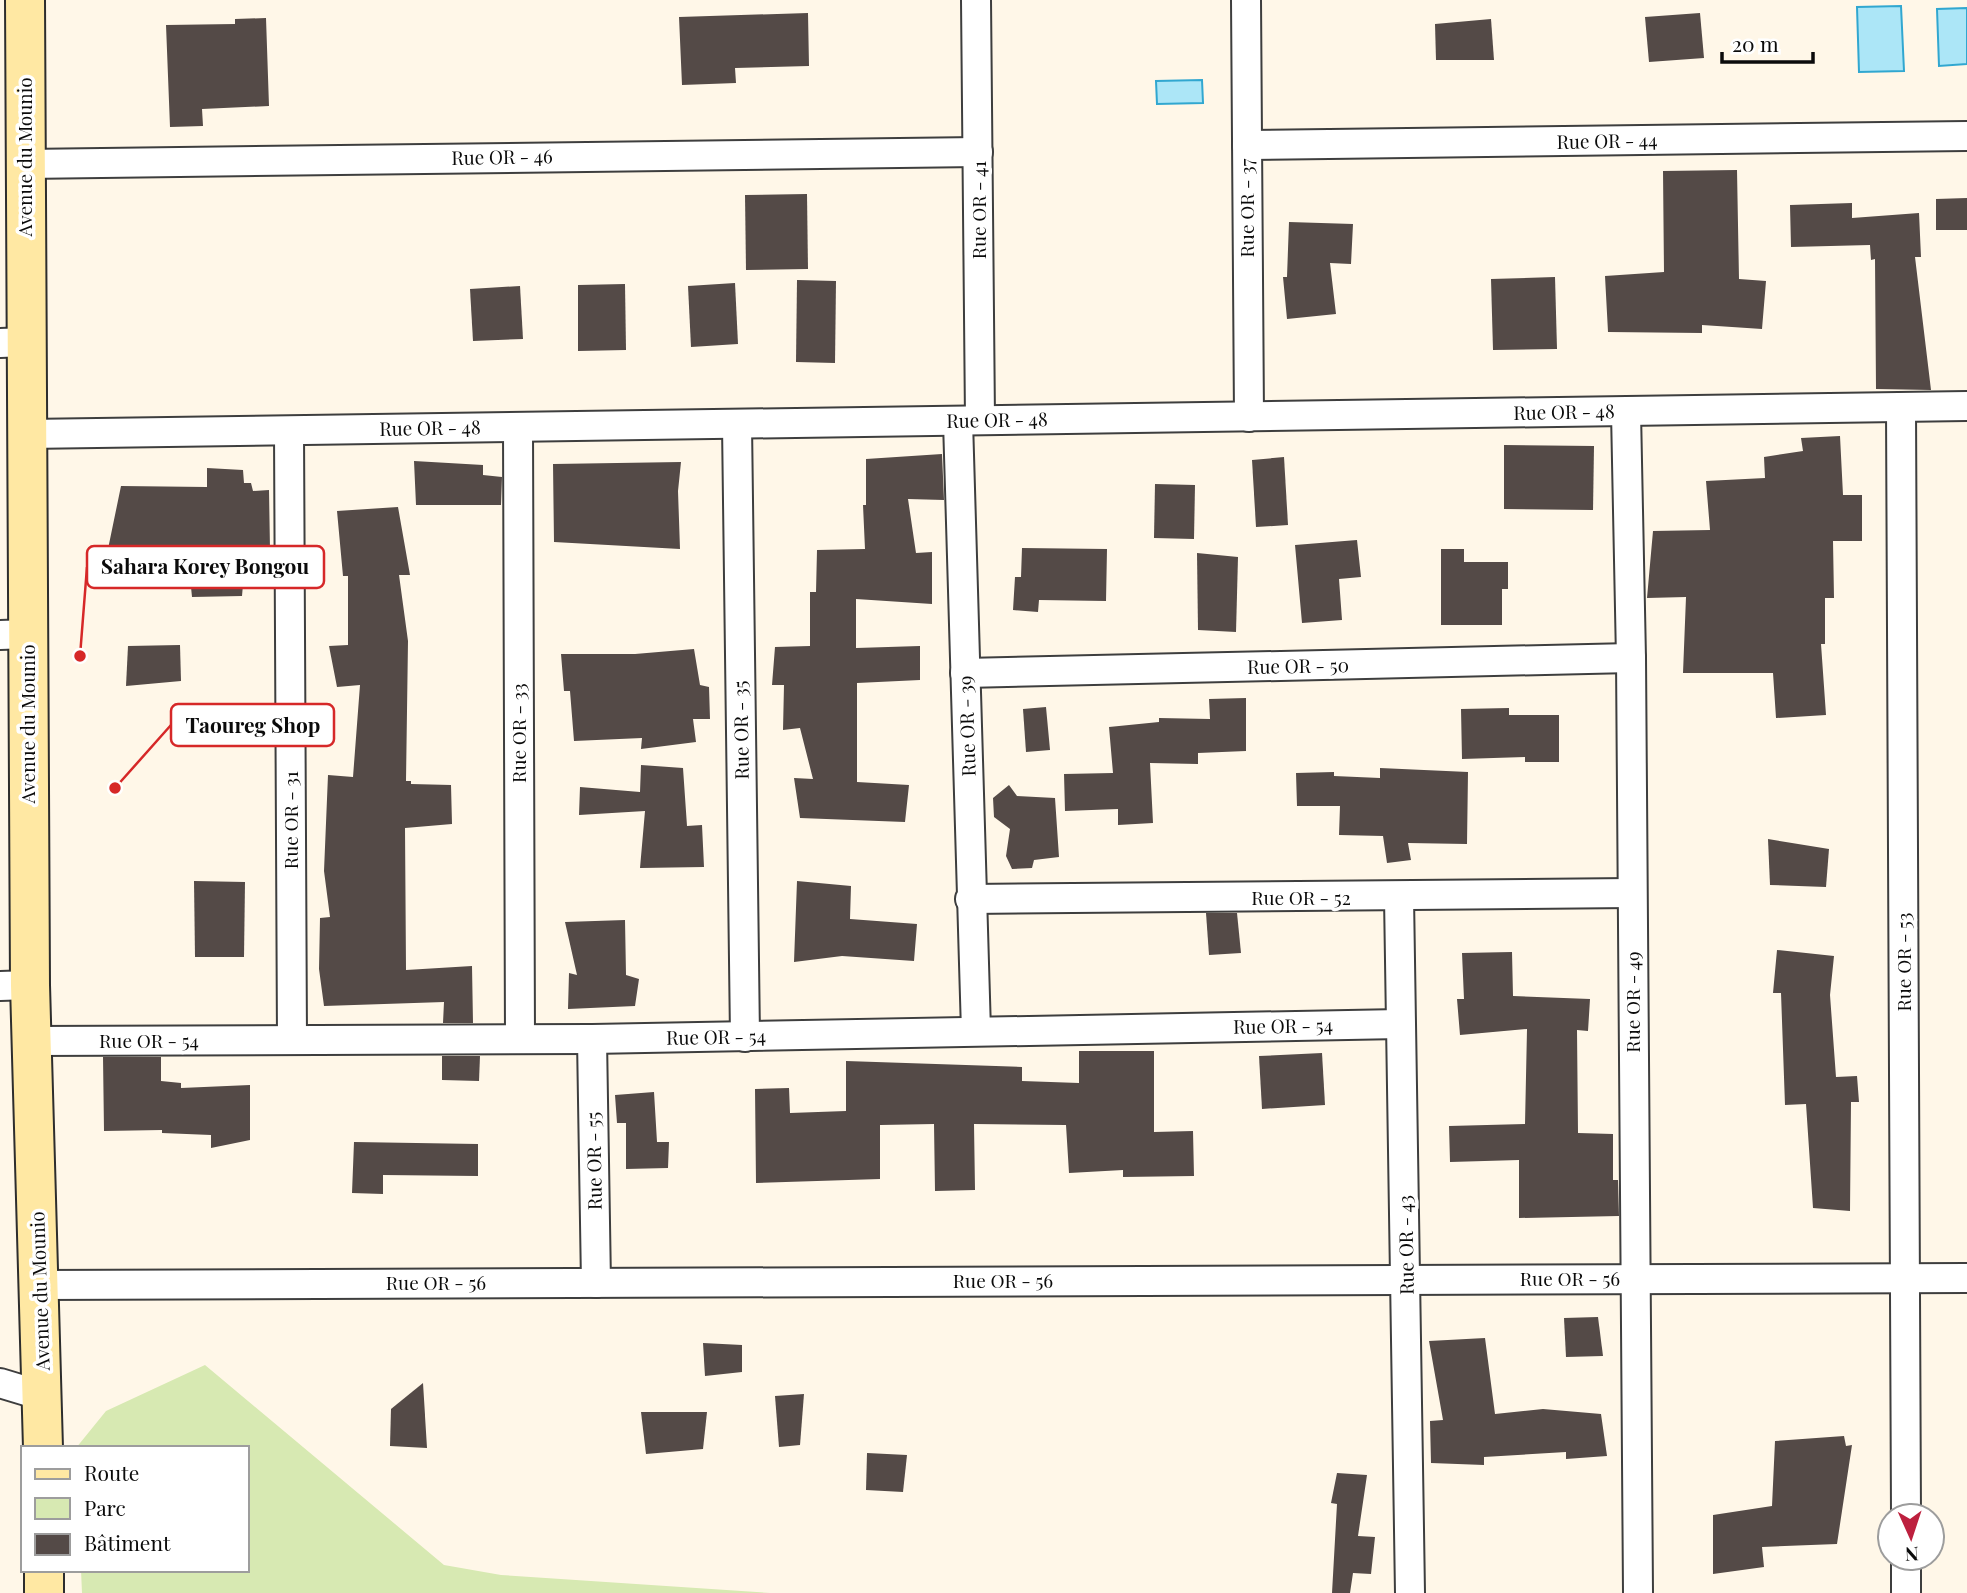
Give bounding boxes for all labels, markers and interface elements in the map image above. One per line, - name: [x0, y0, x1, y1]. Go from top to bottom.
- scale bar: [1722, 21, 1813, 65]
- text: 20 m: [1732, 29, 1779, 57]
- street label: Avenue du Mounio: [11, 77, 37, 238]
- street label: Rue OR - 44: [1556, 126, 1658, 154]
- street label: Rue OR - 46: [451, 142, 553, 170]
- street label: Rue OR - 37: [1233, 158, 1259, 257]
- street label: Rue OR - 41: [965, 161, 991, 259]
- street label: Rue OR - 48: [1513, 397, 1615, 425]
- street label: Rue OR - 48: [946, 405, 1048, 433]
- street label: Rue OR - 48: [379, 413, 481, 441]
- callout: Sahara Korey Bongou: [87, 546, 324, 588]
- text: Sahara Korey Bongou: [101, 551, 309, 579]
- street label: Avenue du Mounio: [14, 644, 40, 805]
- street label: Rue OR - 50: [1247, 651, 1349, 679]
- street label: Rue OR - 39: [951, 675, 981, 777]
- street label: Rue OR - 35: [726, 680, 754, 780]
- street label: Rue OR - 33: [505, 683, 531, 783]
- callout: Taoureg Shop: [171, 704, 334, 746]
- text: Taoureg Shop: [186, 710, 320, 738]
- street label: Rue OR - 31: [277, 771, 303, 869]
- street label: Rue OR - 52: [1251, 884, 1351, 910]
- street label: Rue OR - 53: [1890, 912, 1916, 1012]
- street label: Rue OR - 49: [1619, 951, 1645, 1053]
- street label: Rue OR - 54: [1233, 1011, 1333, 1039]
- street label: Rue OR - 54: [666, 1022, 766, 1050]
- street label: Rue OR - 54: [99, 1027, 199, 1053]
- street label: Rue OR - 55: [579, 1111, 607, 1210]
- street label: Rue OR - 43: [1391, 1195, 1419, 1295]
- street label: Avenue du Mounio: [23, 1211, 55, 1372]
- street label: Rue OR - 56: [1520, 1265, 1620, 1291]
- street label: Rue OR - 56: [953, 1267, 1053, 1293]
- street label: Rue OR - 56: [386, 1269, 486, 1295]
- legend: [21, 1446, 248, 1572]
- text: Route: [84, 1458, 139, 1486]
- text: Parc: [84, 1493, 126, 1521]
- north arrow: [1876, 1502, 1946, 1572]
- text: Bâtiment: [84, 1528, 171, 1556]
- text: N: [1904, 1542, 1919, 1568]

